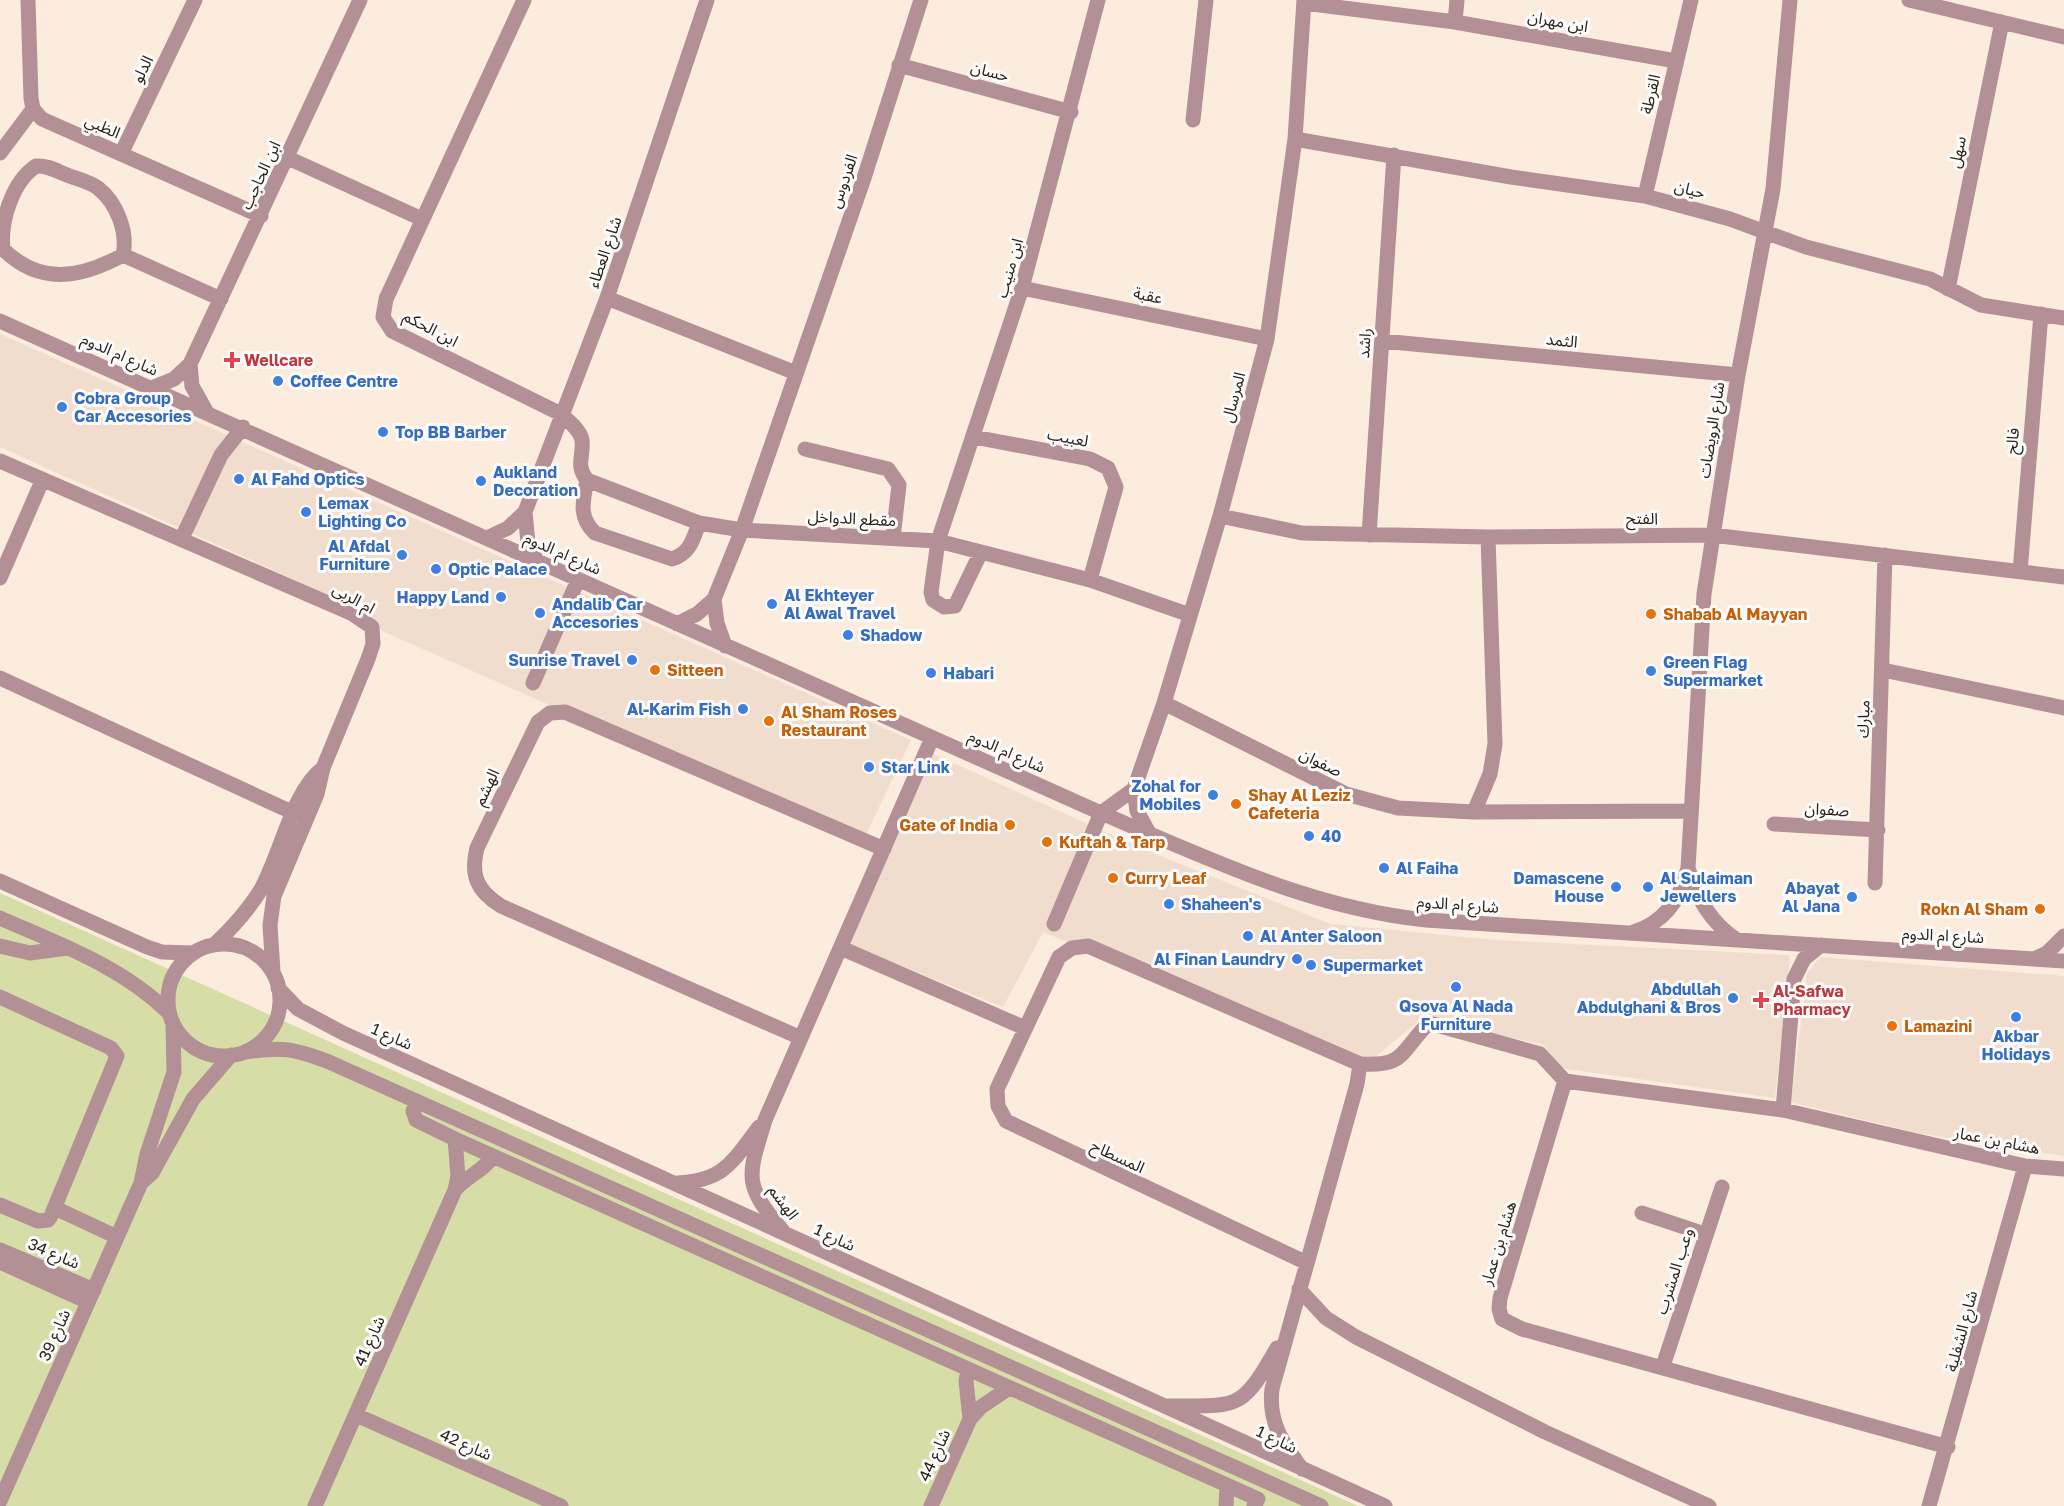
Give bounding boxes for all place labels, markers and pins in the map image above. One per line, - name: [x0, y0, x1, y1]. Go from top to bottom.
- place label: Wellcare: [244, 350, 313, 370]
- marker: Wellcare: [225, 353, 239, 367]
- place label: Coffee Centre: [290, 371, 398, 391]
- marker: Coffee Centre: [271, 374, 285, 388]
- place label: Cobra Group Car Accesories: [74, 388, 192, 426]
- marker: Cobra Group Car Accesories: [55, 400, 69, 414]
- place label: Top BB Barber: [395, 422, 506, 442]
- marker: Top BB Barber: [376, 425, 390, 439]
- place label: Aukland Decoration: [493, 462, 578, 500]
- place label: Al Fahd Optics: [251, 469, 365, 489]
- marker: Al Fahd Optics: [232, 472, 246, 486]
- marker: Aukland Decoration: [474, 474, 488, 488]
- place label: Lemax Lighting Co: [318, 493, 407, 531]
- marker: Lemax Lighting Co: [299, 505, 313, 519]
- place label: Al Afdal Furniture: [319, 536, 391, 574]
- marker: Al Afdal Furniture: [395, 548, 409, 562]
- place label: Optic Palace: [448, 559, 547, 579]
- marker: Optic Palace: [429, 562, 443, 576]
- place label: Al Ekhteyer Al Awal Travel: [784, 585, 896, 623]
- place label: Happy Land: [397, 587, 489, 607]
- marker: Happy Land: [494, 590, 508, 604]
- place label: Andalib Car Accesories: [552, 594, 643, 632]
- marker: Al Ekhteyer Al Awal Travel: [765, 597, 779, 611]
- place label: Shabab Al Mayyan: [1663, 604, 1807, 624]
- marker: Andalib Car Accesories: [533, 606, 547, 620]
- marker: Shabab Al Mayyan: [1644, 607, 1658, 621]
- place label: Shadow: [860, 625, 923, 645]
- marker: Shadow: [841, 628, 855, 642]
- place label: Sunrise Travel: [508, 650, 621, 670]
- place label: Green Flag Supermarket: [1663, 652, 1763, 690]
- marker: Sunrise Travel: [625, 653, 639, 667]
- place label: Sitteen: [667, 660, 723, 680]
- marker: Sitteen: [648, 663, 662, 677]
- place label: Habari: [943, 663, 994, 683]
- marker: Green Flag Supermarket: [1644, 664, 1658, 678]
- marker: Habari: [924, 666, 938, 680]
- place label: Al-Karim Fish: [627, 699, 731, 719]
- marker: Al-Karim Fish: [736, 702, 750, 716]
- place label: Al Sham Roses Restaurant: [781, 702, 897, 740]
- marker: Al Sham Roses Restaurant: [762, 714, 776, 728]
- place label: Star Link: [881, 757, 951, 777]
- marker: Star Link: [862, 760, 876, 774]
- place label: Zohal for Mobiles: [1132, 776, 1201, 814]
- place label: Shay Al Leziz Cafeteria: [1248, 785, 1351, 823]
- marker: Zohal for Mobiles: [1206, 788, 1220, 802]
- marker: Shay Al Leziz Cafeteria: [1229, 797, 1243, 811]
- place label: Gate of India: [899, 815, 998, 835]
- marker: Gate of India: [1003, 818, 1017, 832]
- place label: 40: [1321, 826, 1341, 846]
- marker: 40: [1302, 829, 1316, 843]
- place label: Kuftah & Tarp: [1059, 832, 1165, 852]
- marker: Kuftah & Tarp: [1040, 835, 1054, 849]
- place label: Al Faiha: [1396, 858, 1458, 878]
- marker: Al Faiha: [1377, 861, 1391, 875]
- place label: Curry Leaf: [1125, 868, 1206, 888]
- place label: Damascene House: [1513, 868, 1604, 906]
- place label: Al Sulaiman Jewellers: [1660, 868, 1753, 906]
- marker: Curry Leaf: [1106, 871, 1120, 885]
- place label: Abayat Al Jana: [1782, 878, 1840, 916]
- marker: Damascene House: [1609, 880, 1623, 894]
- marker: Al Sulaiman Jewellers: [1641, 880, 1655, 894]
- marker: Abayat Al Jana: [1845, 890, 1859, 904]
- place label: Shaheen's: [1181, 894, 1262, 914]
- marker: Shaheen's: [1162, 897, 1176, 911]
- place label: Rokn Al Sham: [1920, 899, 2028, 919]
- marker: Rokn Al Sham: [2033, 902, 2047, 916]
- place label: Al Anter Saloon: [1260, 926, 1382, 946]
- marker: Al Anter Saloon: [1241, 929, 1255, 943]
- place label: Al Finan Laundry: [1154, 949, 1285, 969]
- marker: Al Finan Laundry: [1290, 952, 1304, 966]
- place label: Supermarket: [1323, 955, 1423, 975]
- marker: Supermarket: [1304, 958, 1318, 972]
- place label: Abdullah Abdulghani & Bros: [1577, 979, 1721, 1017]
- marker: Qsova Al Nada Furniture: [1449, 980, 1463, 994]
- place label: Al-Safwa Pharmacy: [1773, 981, 1851, 1019]
- marker: Abdullah Abdulghani & Bros: [1726, 991, 1740, 1005]
- marker: Al-Safwa Pharmacy: [1754, 993, 1768, 1007]
- place label: Qsova Al Nada Furniture: [1399, 996, 1513, 1034]
- marker: Akbar Holidays: [2009, 1010, 2023, 1024]
- place label: Lamazini: [1904, 1016, 1972, 1036]
- marker: Lamazini: [1885, 1019, 1899, 1033]
- place label: Akbar Holidays: [1982, 1026, 2050, 1064]

